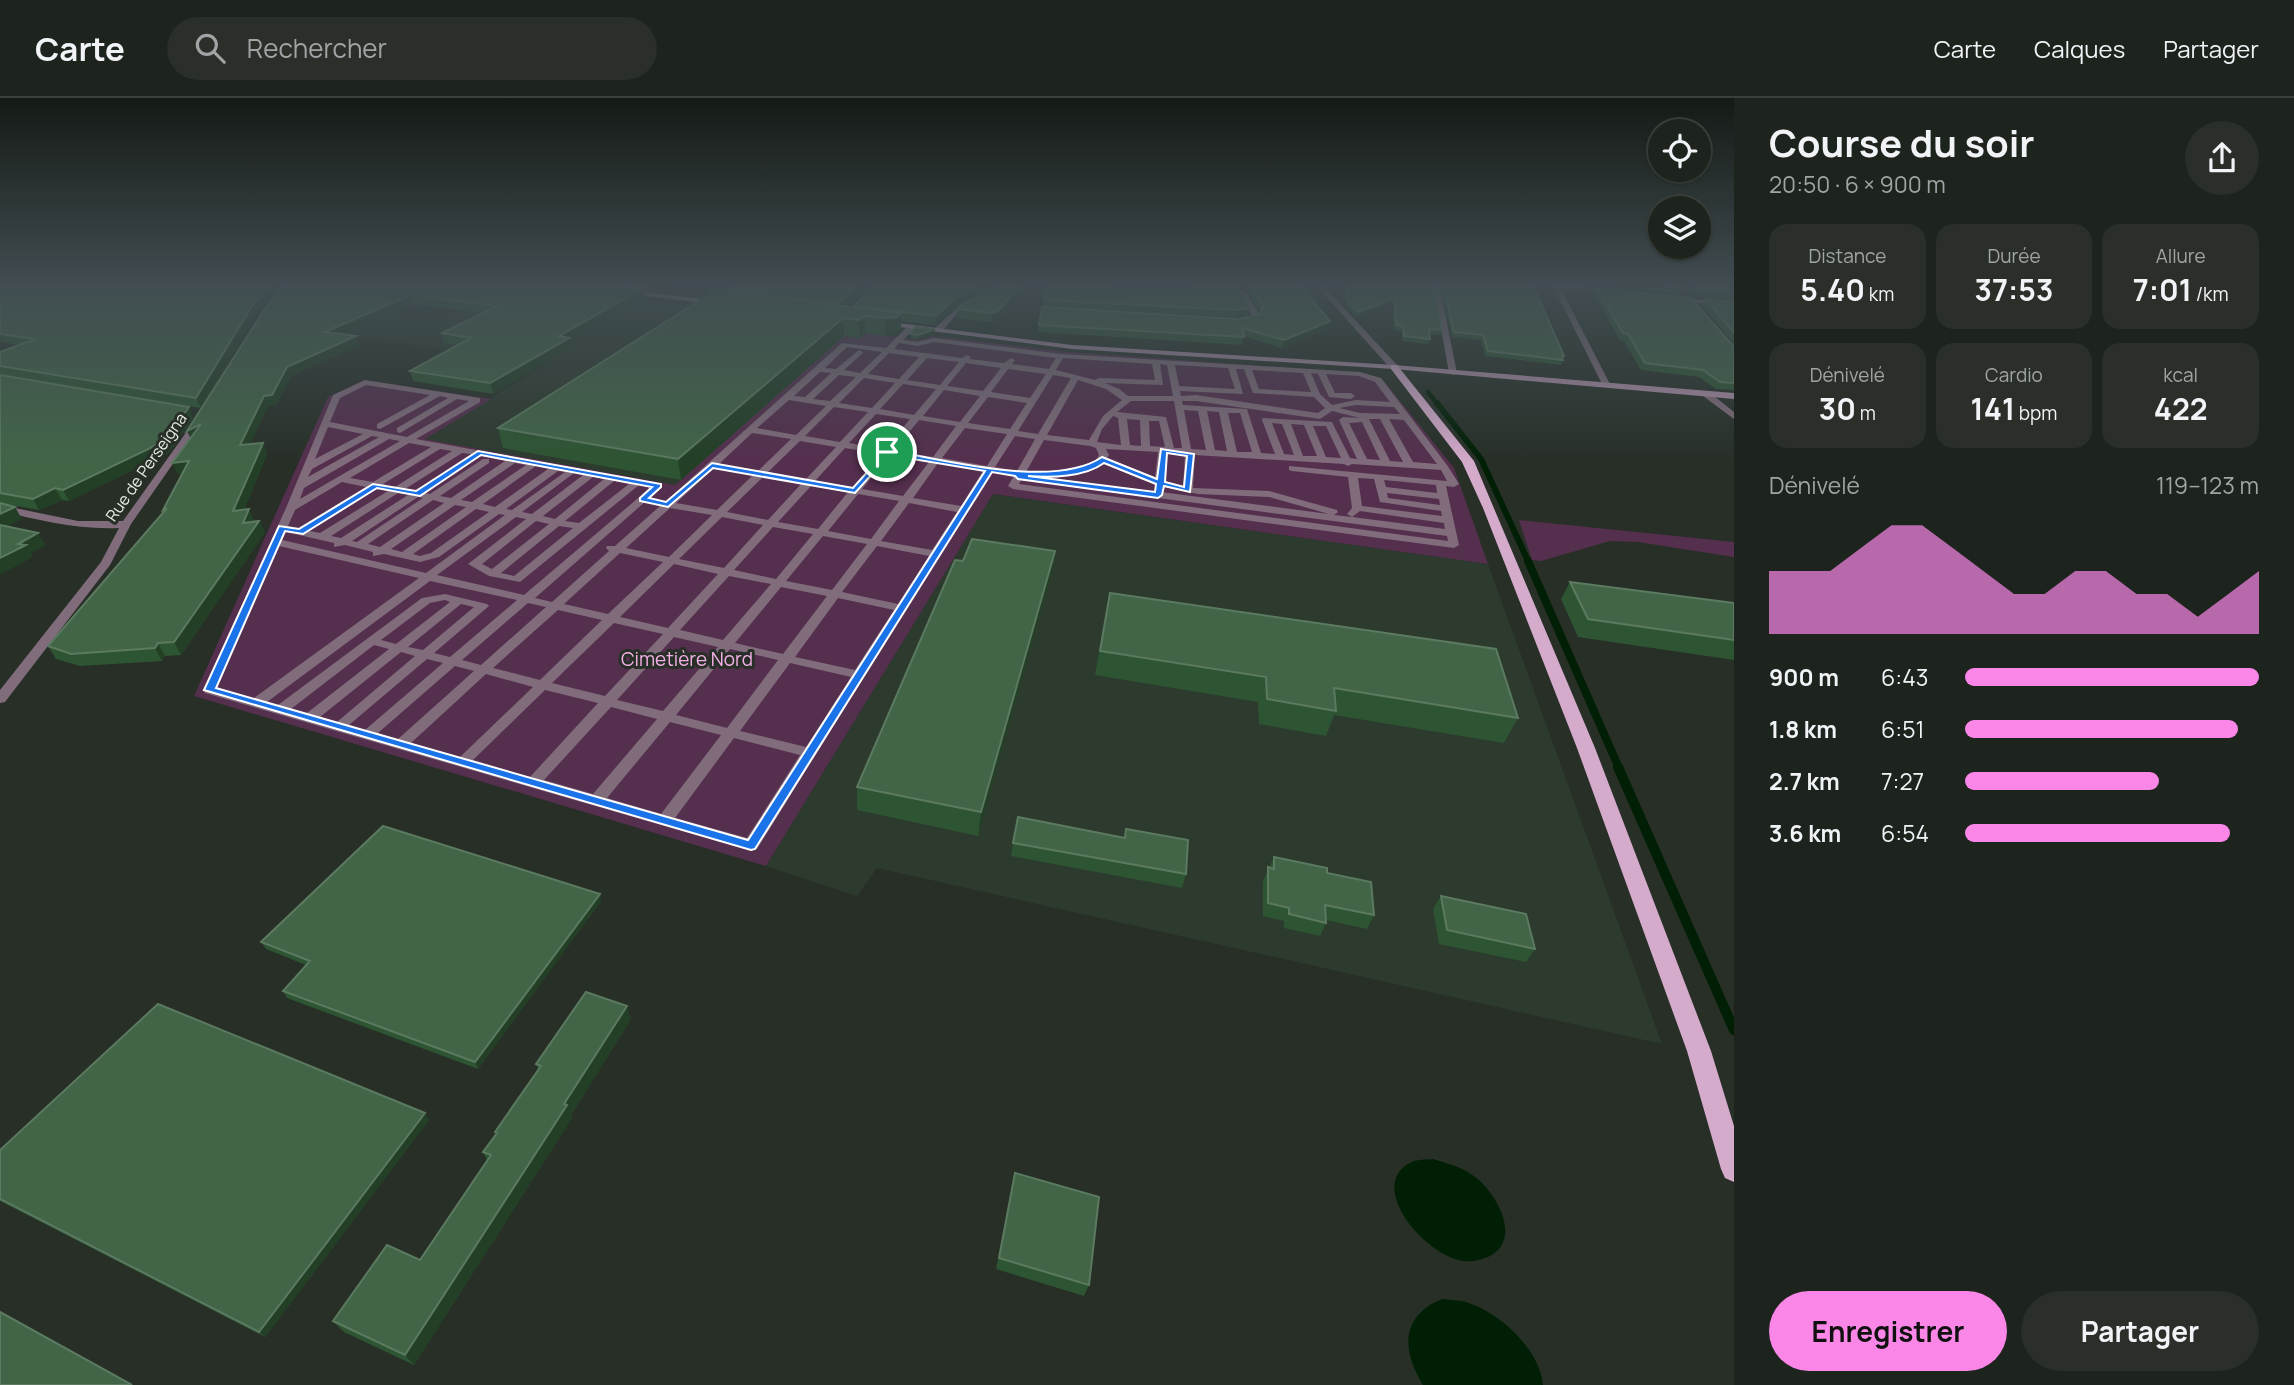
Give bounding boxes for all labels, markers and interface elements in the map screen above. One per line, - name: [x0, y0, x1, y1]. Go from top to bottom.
- search box: [167, 17, 657, 80]
- text: Carte: [35, 26, 125, 71]
- icon: search: [191, 29, 229, 67]
- text: Rechercher: [247, 30, 387, 66]
- text: Carte: [1934, 32, 1996, 65]
- text: Calques: [2034, 32, 2125, 65]
- text: Partager: [2163, 32, 2259, 65]
- text: Course du soir: [1769, 116, 2034, 168]
- map controls: [1648, 119, 1711, 259]
- button: locate: [1648, 119, 1711, 182]
- button: share: [2185, 121, 2259, 195]
- text: 20:50 · 6 × 900 m: [1769, 168, 1946, 200]
- button: layers: [1648, 196, 1711, 259]
- text: Distance: [1808, 243, 1886, 269]
- text: Durée: [1987, 243, 2041, 269]
- text: Allure: [2156, 243, 2206, 269]
- text: 5.40: [1800, 269, 1865, 310]
- text: 37:53: [1975, 269, 2053, 310]
- text: 7:01: [2133, 269, 2192, 310]
- text: km: [1865, 281, 1894, 307]
- text: /km: [2192, 281, 2229, 307]
- text: Dénivelé: [1810, 362, 1885, 388]
- text: Cardio: [1985, 362, 2043, 388]
- text: kcal: [2163, 362, 2198, 388]
- text: 30: [1819, 388, 1856, 429]
- text: 141: [1971, 388, 2015, 429]
- text: 422: [2154, 388, 2208, 429]
- text: m: [1856, 400, 1876, 426]
- text: bpm: [2015, 400, 2057, 426]
- street label: Rue de Perseigna: [100, 408, 192, 526]
- pin: [857, 422, 917, 482]
- icon: arrive: [868, 433, 906, 471]
- text: Dénivelé: [1769, 469, 1860, 501]
- text: 119–123 m: [2156, 469, 2259, 501]
- park label: Cimetière Nord: [621, 646, 753, 672]
- text: 900 m: [1769, 661, 1839, 693]
- text: 6:43: [1881, 661, 1928, 693]
- text: 1.8 km: [1769, 713, 1837, 745]
- text: 6:51: [1881, 713, 1924, 745]
- text: 2.7 km: [1769, 765, 1840, 797]
- text: 7:27: [1881, 765, 1924, 797]
- text: 3.6 km: [1769, 817, 1841, 849]
- text: 6:54: [1881, 817, 1929, 849]
- button: Enregistrer: [1769, 1291, 2007, 1371]
- button: Partager: [2021, 1291, 2259, 1371]

